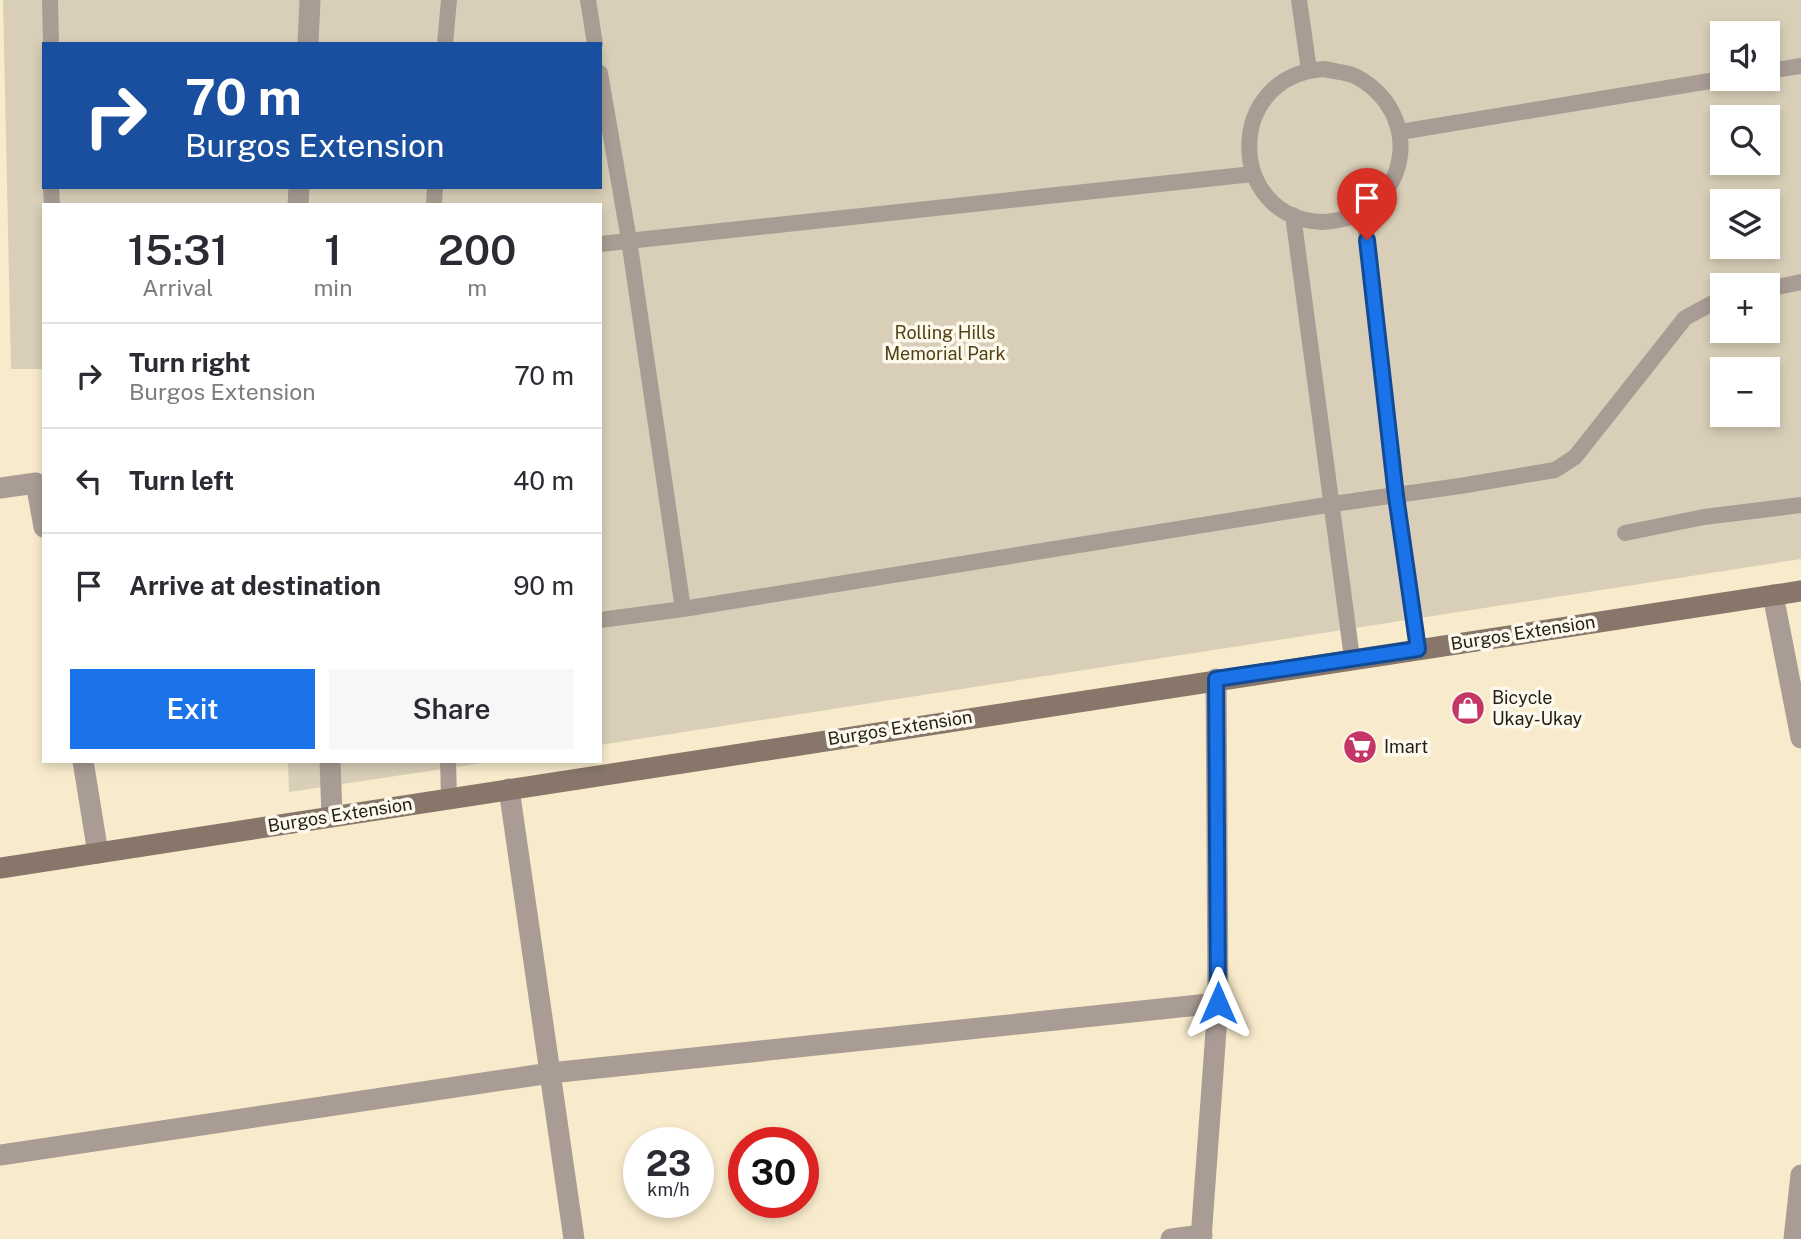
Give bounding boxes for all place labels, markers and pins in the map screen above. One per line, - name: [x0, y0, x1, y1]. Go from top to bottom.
- pin: [1337, 168, 1397, 240]
- place label: Bicycle Ukay-Ukay: [1492, 687, 1583, 729]
- shop icon: Bicycle Ukay-Ukay: [1449, 689, 1487, 727]
- supermarket icon: Imart: [1341, 728, 1379, 766]
- place label: Imart: [1384, 736, 1428, 757]

